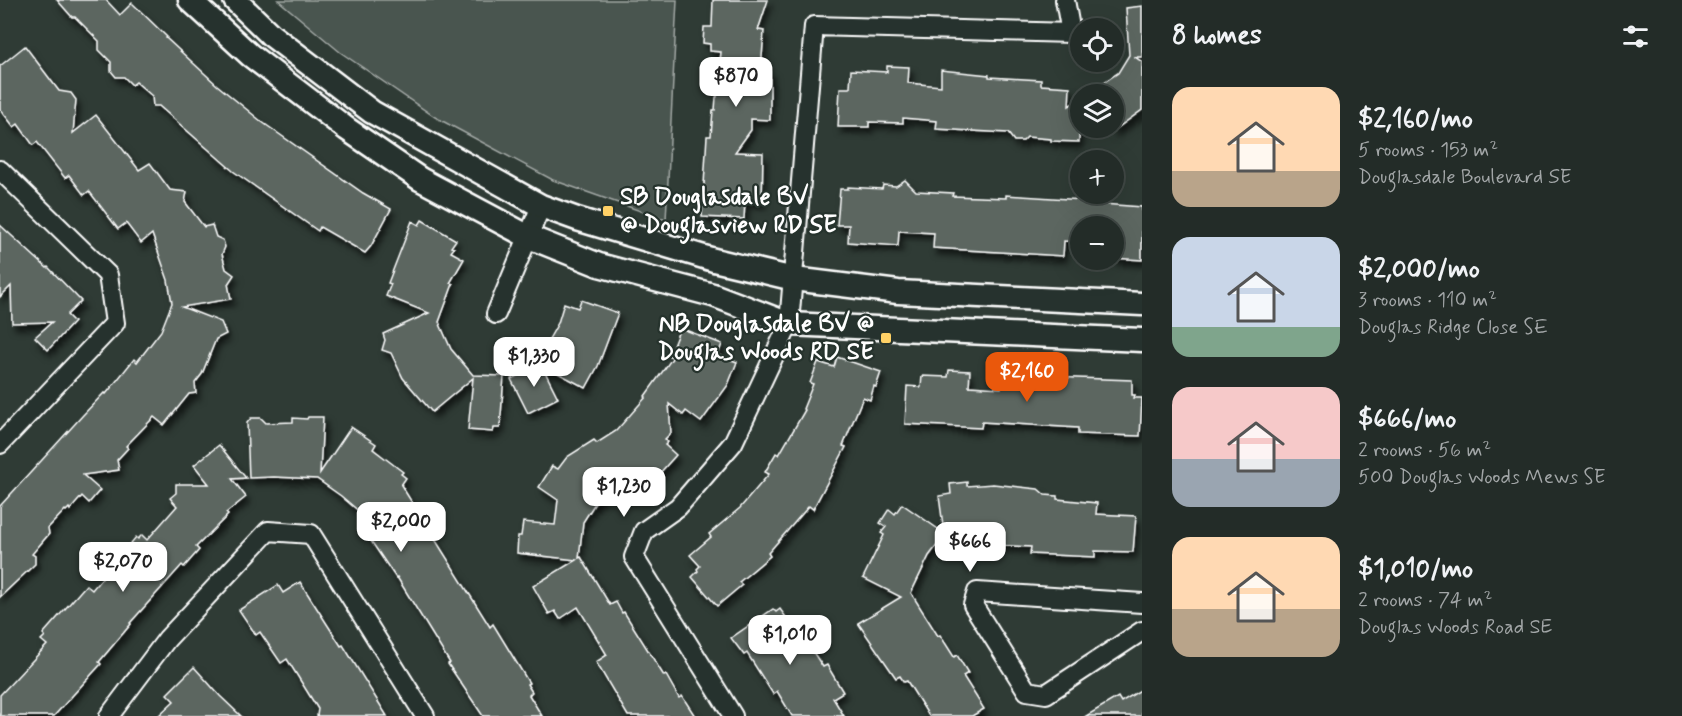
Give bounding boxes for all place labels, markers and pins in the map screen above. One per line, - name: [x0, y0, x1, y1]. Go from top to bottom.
- pin: $870: [700, 57, 772, 108]
- place label: SB Douglasdale BV @ Douglasview RD SE: [620, 182, 837, 244]
- marker: SB Douglasdale BV @ Douglasview RD SE: [601, 204, 615, 218]
- place label: NB Douglasdale BV @ Douglas Woods RD SE: [658, 309, 874, 371]
- marker: NB Douglasdale BV @ Douglas Woods RD SE: [879, 331, 893, 345]
- pin: $1,330: [485, 337, 583, 388]
- pin: $2,160: [978, 352, 1076, 403]
- pin: $1,230: [575, 467, 673, 518]
- pin: $2,000: [352, 502, 450, 553]
- pin: $666: [934, 522, 1006, 573]
- pin: $2,070: [74, 542, 172, 593]
- pin: $1,010: [741, 615, 839, 666]

